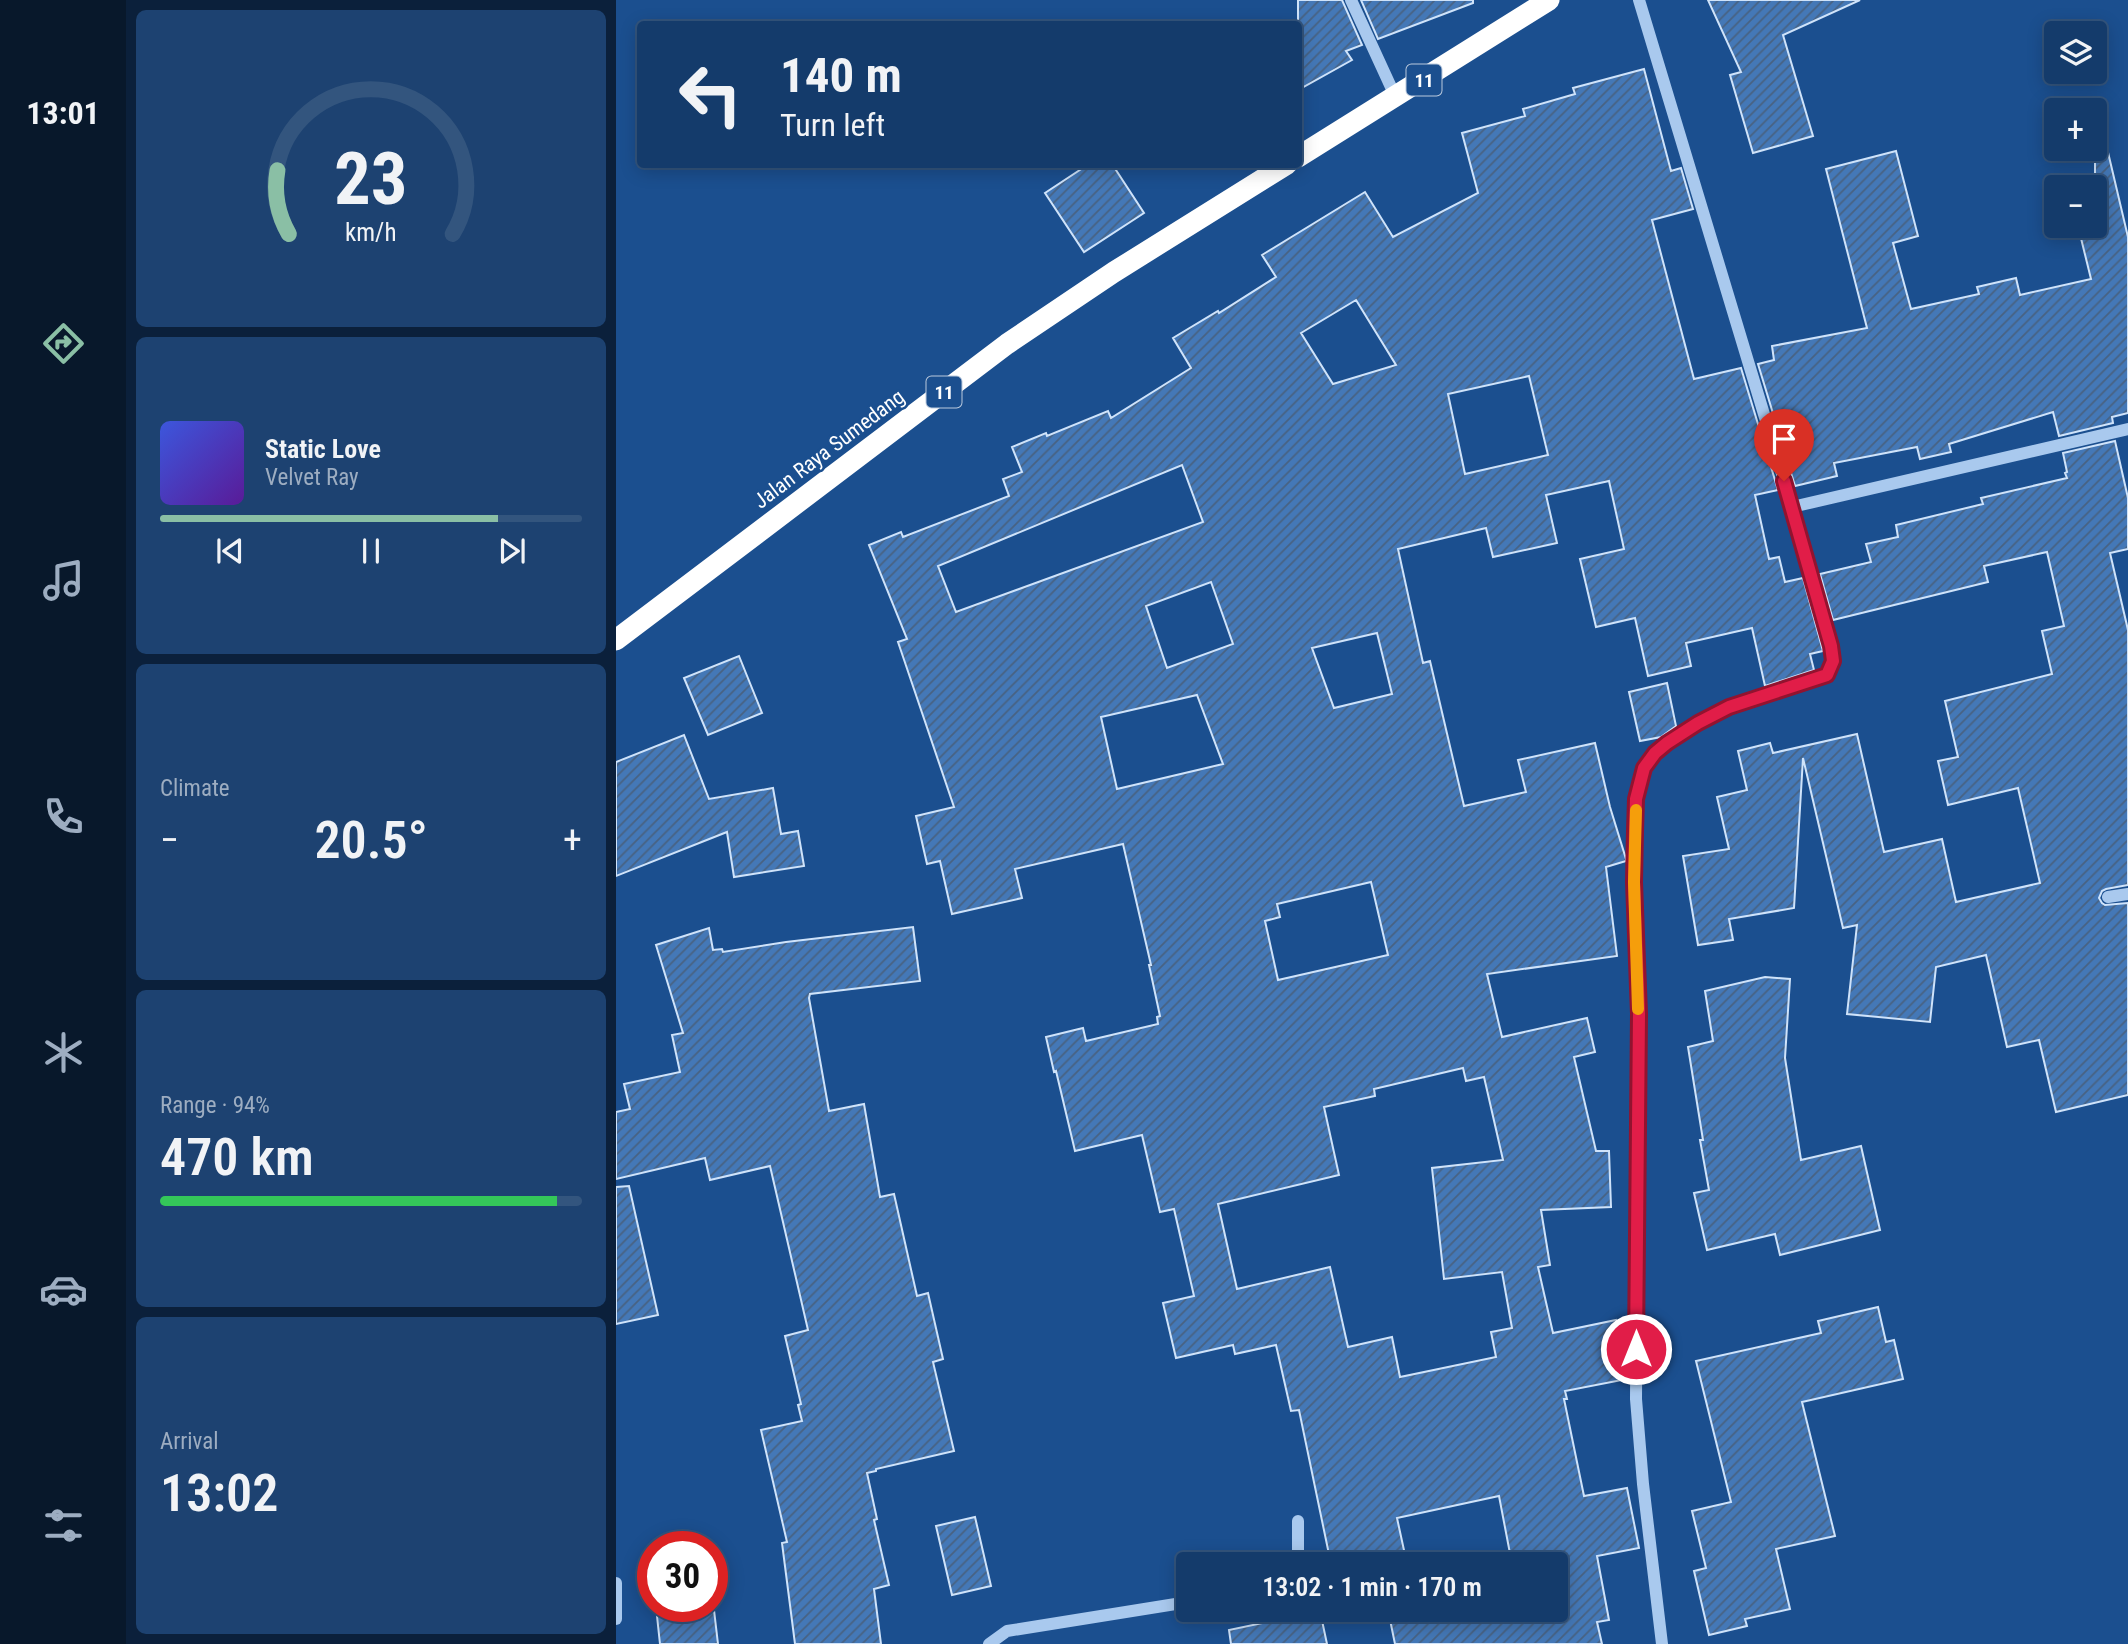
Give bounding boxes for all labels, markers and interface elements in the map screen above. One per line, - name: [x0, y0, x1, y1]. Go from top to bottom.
- map controls: [2044, 21, 2107, 238]
- button: layers: [2044, 21, 2107, 84]
- text: 140 m: [780, 47, 902, 104]
- icon: left: [665, 49, 756, 140]
- road number: 11: [1406, 64, 1442, 96]
- text: 13:01: [26, 94, 100, 132]
- button: +: [2044, 98, 2107, 161]
- text: Turn left: [780, 106, 885, 144]
- text: 23: [334, 137, 408, 223]
- button: −: [2044, 175, 2107, 238]
- text: km/h: [345, 218, 397, 247]
- icon: directions: [39, 319, 88, 368]
- road number: 11: [926, 376, 962, 408]
- street label: Jalan Raya Sumedang: [749, 385, 909, 513]
- pin: [1754, 409, 1814, 481]
- icon: arrive: [1765, 420, 1803, 458]
- text: Static Love: [265, 434, 381, 464]
- text: Velvet Ray: [265, 464, 359, 491]
- icon: previous: [211, 532, 249, 570]
- icon: pause: [352, 532, 390, 570]
- icon: next: [493, 532, 531, 570]
- icon: music: [39, 556, 88, 605]
- text: Climate: [160, 775, 230, 802]
- icon: phone: [39, 792, 88, 841]
- text: 20.5°: [314, 810, 428, 871]
- text: −: [160, 818, 179, 862]
- text: +: [563, 818, 582, 862]
- icon: climate: [39, 1028, 88, 1077]
- text: Range · 94%: [160, 1092, 270, 1119]
- text: 470 km: [160, 1127, 314, 1188]
- icon: car: [39, 1265, 88, 1314]
- position arrow: [1599, 1312, 1673, 1386]
- text: Arrival: [160, 1428, 219, 1455]
- text: 13:02: [160, 1463, 278, 1524]
- icon: filters: [39, 1501, 88, 1550]
- speed limit sign: 30: [637, 1531, 728, 1622]
- text: 13:02 · 1 min · 170 m: [1262, 1572, 1482, 1602]

